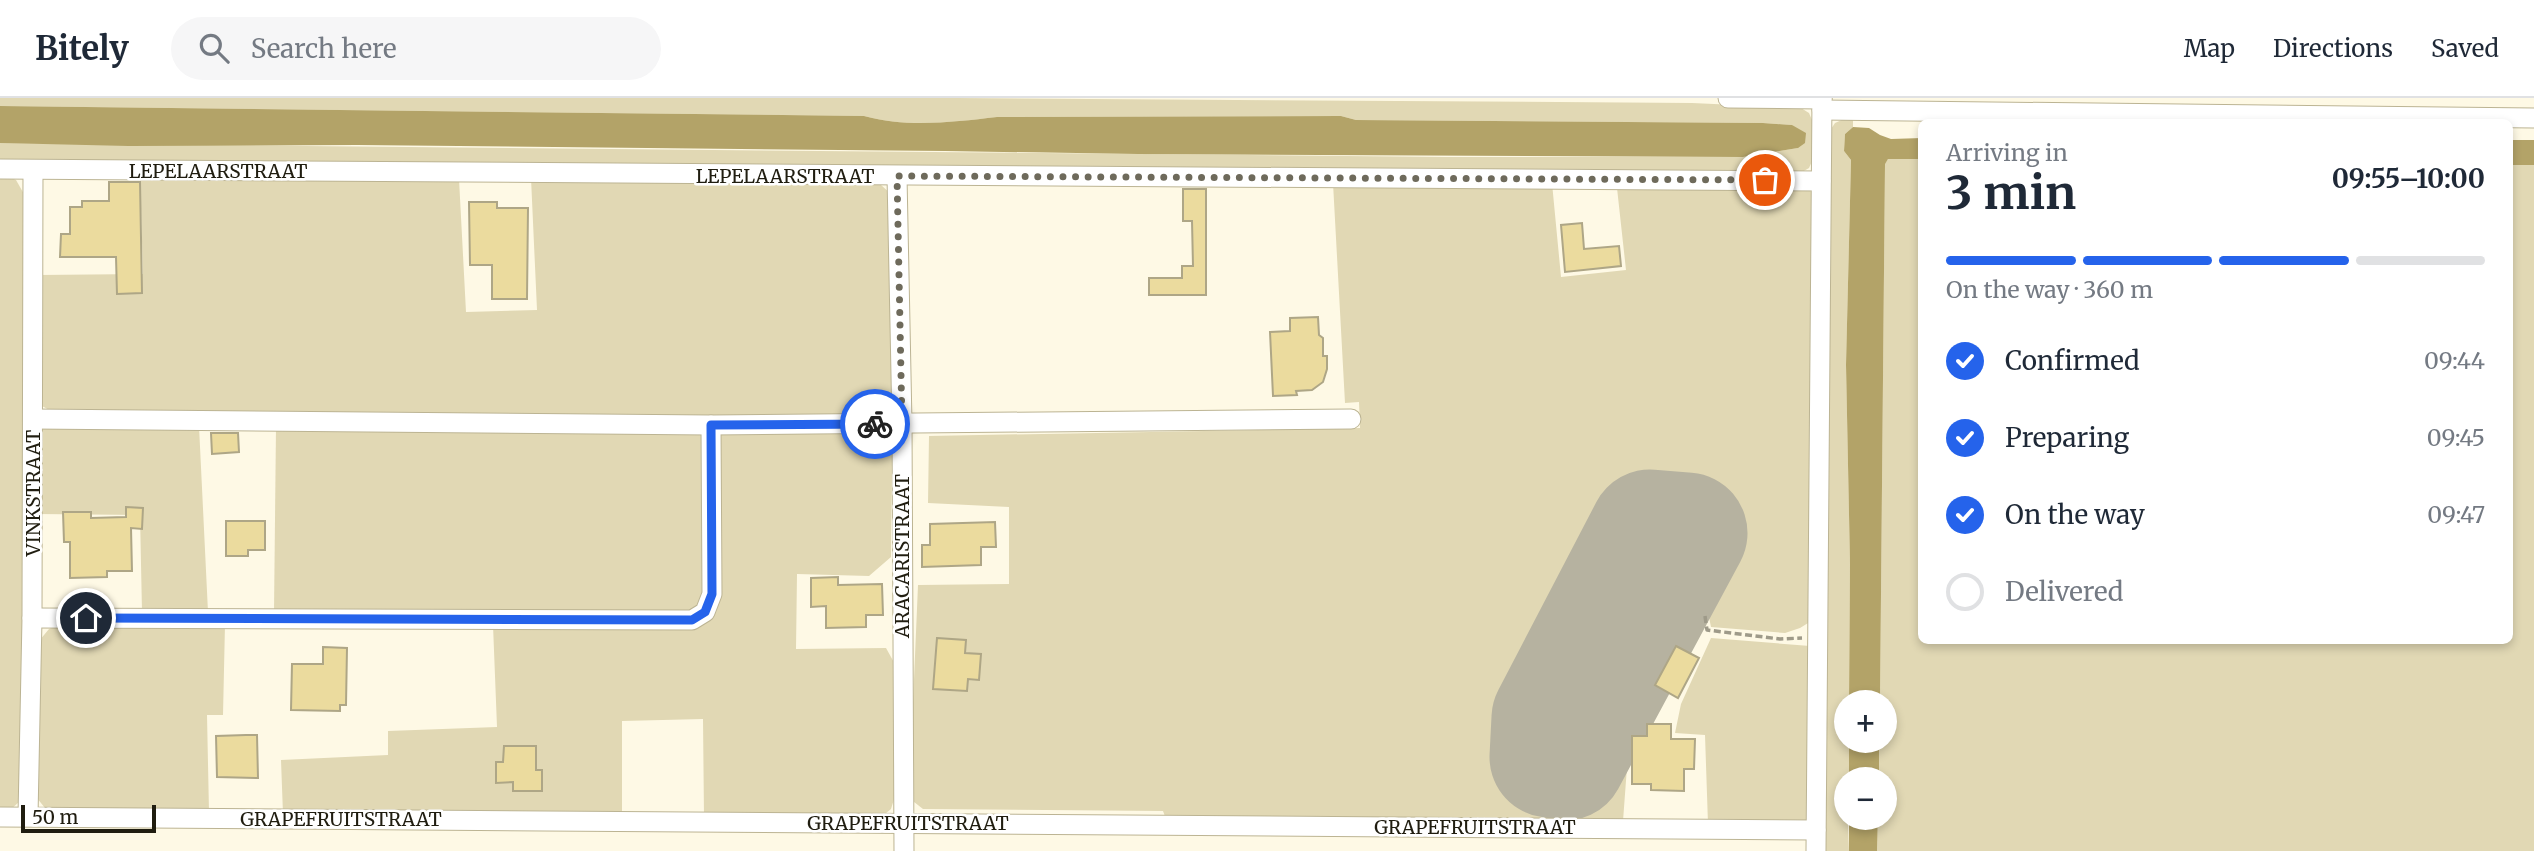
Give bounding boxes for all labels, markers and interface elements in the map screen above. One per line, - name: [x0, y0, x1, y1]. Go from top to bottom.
- search box: [171, 17, 661, 80]
- text: Bitely: [35, 28, 129, 69]
- icon: search: [195, 29, 233, 67]
- text: Search here: [251, 32, 397, 65]
- text: Map: [2184, 33, 2235, 64]
- text: Directions: [2273, 33, 2393, 64]
- text: Saved: [2431, 33, 2499, 64]
- text: Arriving in: [1946, 138, 2068, 167]
- pin: [1735, 150, 1795, 210]
- street label: LEPELAARSTRAAT: [129, 159, 307, 183]
- icon: bag: [1746, 161, 1784, 199]
- text: 09:55–10:00: [2332, 162, 2485, 195]
- street label: LEPELAARSTRAAT: [696, 164, 874, 188]
- text: 3 min: [1946, 164, 2076, 222]
- text: On the way · 360 m: [1946, 275, 2153, 304]
- icon: check: [1946, 342, 1984, 380]
- text: Confirmed: [2005, 344, 2140, 377]
- text: 09:44: [2424, 346, 2485, 375]
- courier: [840, 389, 910, 459]
- icon: bike: [856, 405, 894, 443]
- icon: check: [1946, 419, 1984, 457]
- text: Preparing: [2005, 421, 2129, 454]
- text: 09:45: [2427, 423, 2485, 452]
- street label: VINKSTRAAT: [21, 430, 45, 557]
- street label: ARACARISTRAAT: [890, 474, 914, 639]
- icon: check: [1946, 496, 1984, 534]
- text: On the way: [2005, 498, 2145, 531]
- text: 09:47: [2427, 500, 2485, 529]
- text: Delivered: [2005, 575, 2124, 608]
- pin: [56, 588, 116, 648]
- icon: home: [67, 599, 105, 637]
- map controls: [1834, 690, 1897, 830]
- button: +: [1834, 690, 1897, 753]
- button: −: [1834, 767, 1897, 830]
- scale bar: [21, 802, 156, 834]
- text: 50 m: [32, 805, 78, 829]
- street label: GRAPEFRUITSTRAAT: [240, 807, 442, 831]
- street label: GRAPEFRUITSTRAAT: [807, 811, 1009, 835]
- street label: GRAPEFRUITSTRAAT: [1374, 815, 1576, 839]

